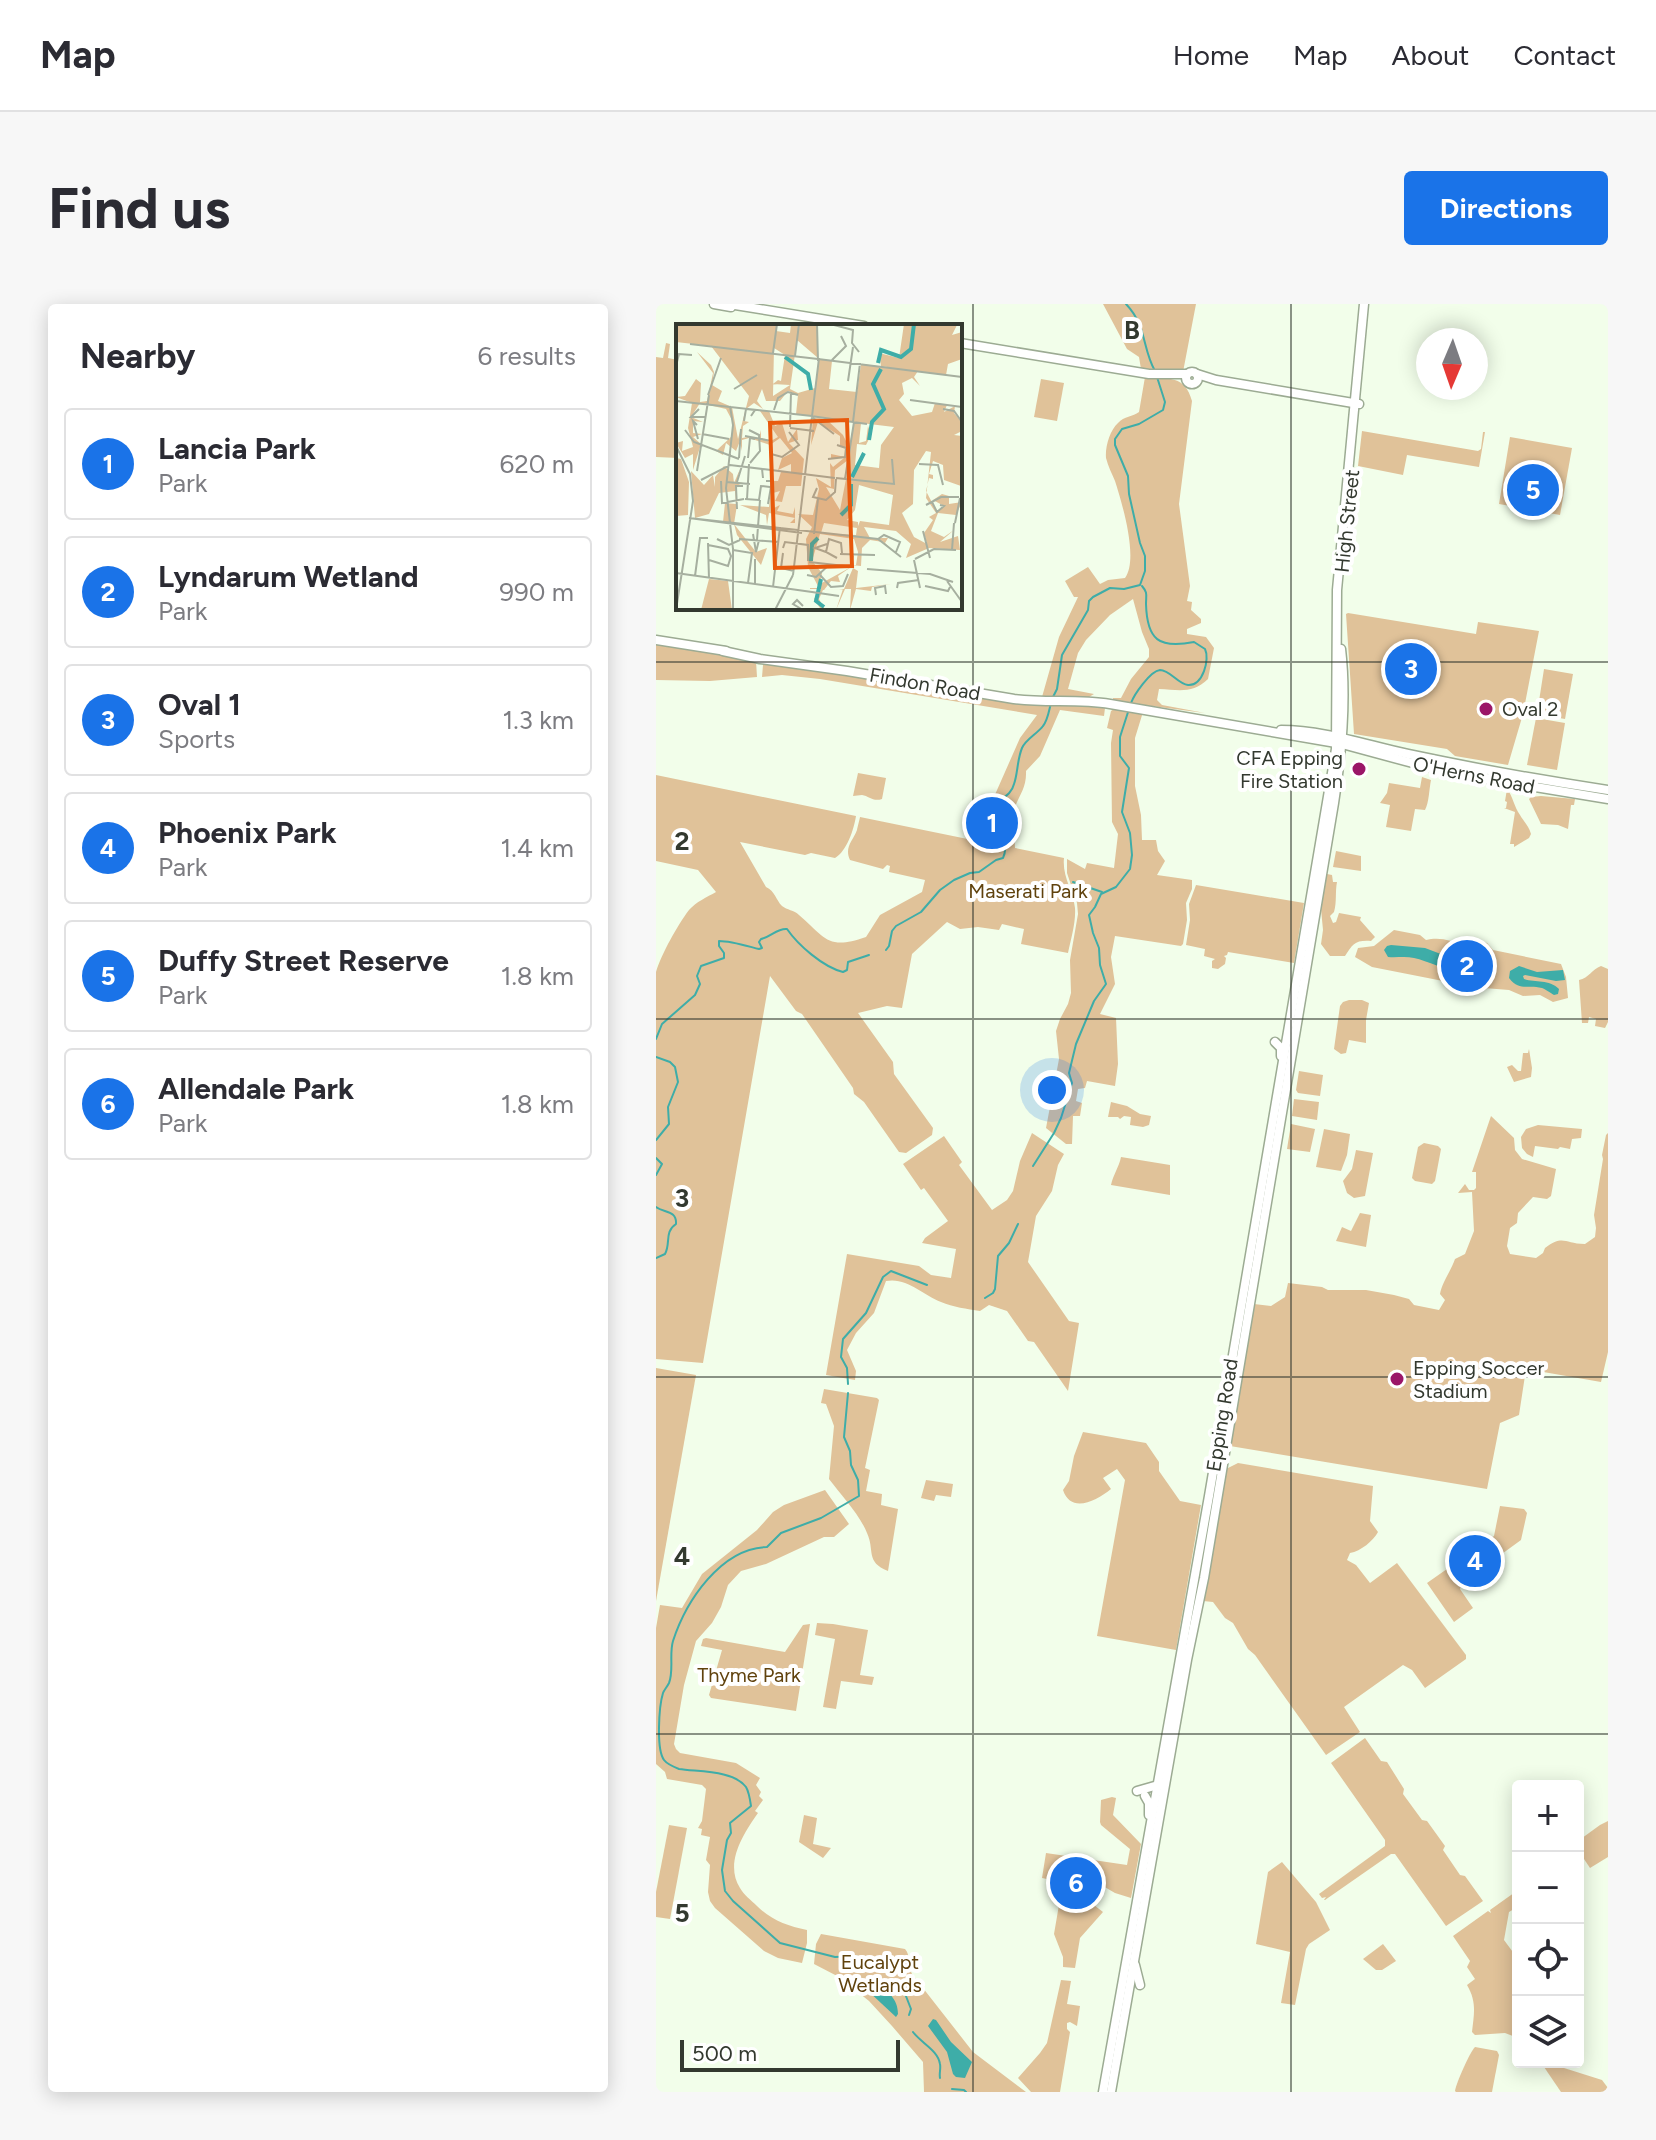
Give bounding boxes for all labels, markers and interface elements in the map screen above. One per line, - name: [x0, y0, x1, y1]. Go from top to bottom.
- text: Map: [40, 32, 116, 78]
- text: Home: [1173, 38, 1249, 72]
- text: Map: [1293, 38, 1348, 72]
- text: About: [1392, 38, 1469, 72]
- text: Contact: [1513, 38, 1616, 72]
- button: Directions: [1404, 171, 1608, 245]
- text: Find us: [48, 175, 230, 242]
- text: B: [1124, 314, 1140, 346]
- inset map: [676, 324, 962, 610]
- north arrow: [1416, 328, 1488, 400]
- text: Nearby: [80, 336, 195, 377]
- text: 6 results: [478, 340, 576, 372]
- text: Lancia Park: [158, 430, 316, 467]
- text: 1: [103, 448, 113, 480]
- text: 620 m: [500, 448, 574, 480]
- pin: 5: [1507, 460, 1559, 520]
- text: Park: [158, 467, 207, 499]
- street label: High Street: [1330, 468, 1364, 574]
- text: Lyndarum Wetland: [158, 558, 419, 595]
- text: 2: [100, 576, 116, 608]
- text: 990 m: [499, 576, 574, 608]
- text: Park: [158, 595, 207, 627]
- pin: 3: [1385, 639, 1437, 699]
- street label: Findon Road: [868, 662, 982, 706]
- text: Oval 1: [158, 686, 241, 723]
- place label: Oval 2: [1502, 697, 1558, 721]
- marker: Oval 2: [1477, 700, 1495, 718]
- text: 3: [101, 704, 115, 736]
- text: 1.3 km: [503, 704, 574, 736]
- text: Sports: [158, 723, 235, 755]
- place label: CFA Epping Fire Station: [1236, 746, 1343, 793]
- street label: O'Herns Road: [1411, 751, 1537, 799]
- marker: CFA Epping Fire Station: [1350, 760, 1368, 778]
- pin: 1: [966, 793, 1018, 853]
- text: Phoenix Park: [158, 814, 337, 851]
- text: 2: [674, 825, 690, 857]
- text: 4: [100, 832, 116, 864]
- text: 1.4 km: [501, 832, 574, 864]
- text: Park: [158, 851, 207, 883]
- park label: Maserati Park: [968, 879, 1088, 903]
- pin: 2: [1441, 936, 1493, 996]
- text: Duffy Street Reserve: [158, 942, 449, 979]
- text: 5: [100, 960, 116, 992]
- text: 1.8 km: [501, 960, 574, 992]
- text: Park: [158, 979, 207, 1011]
- text: Allendale Park: [158, 1070, 354, 1107]
- your location: [1032, 1070, 1072, 1110]
- text: 6: [100, 1088, 116, 1120]
- text: 1.8 km: [501, 1088, 574, 1120]
- text: Park: [158, 1107, 207, 1139]
- text: 3: [675, 1182, 689, 1214]
- place label: Epping Soccer Stadium: [1413, 1356, 1544, 1403]
- street label: Epping Road: [1201, 1357, 1243, 1473]
- marker: Epping Soccer Stadium: [1388, 1370, 1406, 1388]
- pin: 4: [1449, 1531, 1501, 1591]
- text: 4: [674, 1540, 690, 1572]
- park label: Thyme Park: [697, 1663, 801, 1687]
- map controls: [1512, 1780, 1584, 2068]
- button: +: [1512, 1780, 1584, 1852]
- button: −: [1512, 1852, 1584, 1924]
- pin: 6: [1050, 1853, 1102, 1913]
- text: 5: [674, 1897, 690, 1929]
- button: locate: [1512, 1924, 1584, 1996]
- park label: Eucalypt Wetlands: [838, 1950, 922, 1997]
- button: layers: [1512, 1996, 1584, 2068]
- scale bar: [680, 2036, 900, 2072]
- text: 500 m: [692, 2040, 757, 2067]

